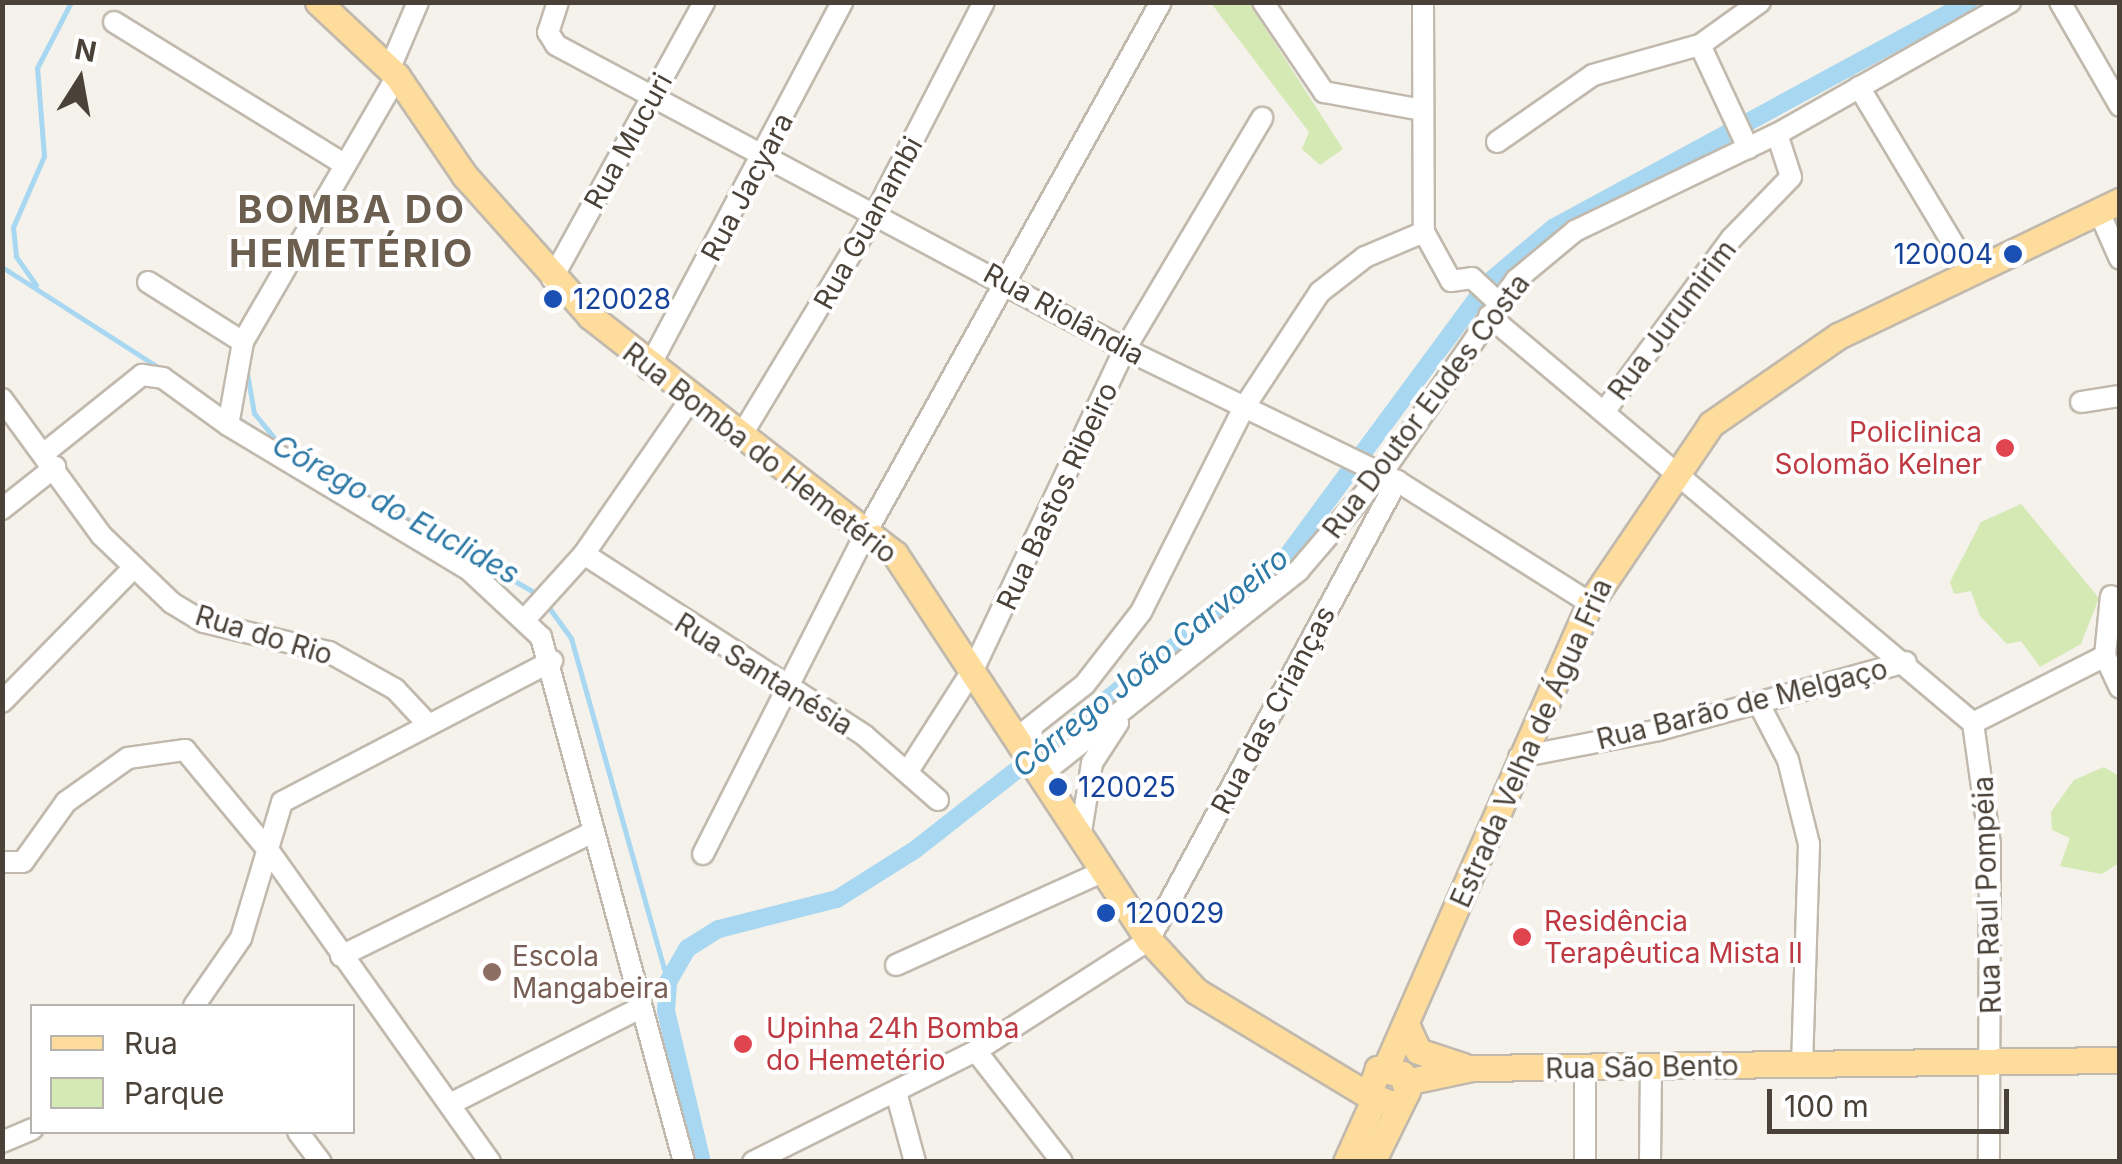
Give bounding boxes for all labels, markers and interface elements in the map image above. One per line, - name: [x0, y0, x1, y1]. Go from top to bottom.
- north arrow: [30, 30, 130, 130]
- text: N: [72, 32, 99, 69]
- street label: Rua Mucuri: [577, 67, 679, 215]
- street label: Rua Jacyara: [694, 107, 800, 267]
- street label: Rua Guanambi: [807, 131, 929, 315]
- district label: BOMBA DO HEMETÉRIO: [229, 187, 475, 276]
- street label: Rua Jurumirim: [1601, 233, 1743, 407]
- place label: 120004: [1893, 237, 1993, 271]
- marker: 120004: [2002, 243, 2024, 265]
- street label: Rua Riolândia: [978, 256, 1150, 372]
- street label: Rua Doutor Eudes Costa: [1316, 267, 1536, 545]
- place label: 120028: [573, 282, 671, 316]
- marker: 120028: [542, 288, 564, 310]
- street label: Rua Bomba do Hemetério: [616, 336, 904, 570]
- street label: Rua Bastos Ribeiro: [990, 377, 1124, 615]
- place label: Policlinica Solomão Kelner: [1775, 415, 1982, 481]
- water label: Córego do Euclides: [266, 426, 526, 592]
- marker: Policlinica Solomão Kelner: [1992, 435, 2018, 461]
- water label: Córrego João Carvoeiro: [1005, 540, 1295, 784]
- street label: Estrada Velha de Água Fria: [1443, 574, 1619, 912]
- street label: Rua do Rio: [191, 598, 337, 672]
- street label: Rua das Crianças: [1204, 600, 1342, 820]
- street label: Rua Santanésia: [669, 606, 859, 742]
- street label: Rua Barão de Melgaço: [1593, 652, 1891, 756]
- place label: 120025: [1078, 770, 1176, 804]
- street label: Rua Raul Pompéia: [1966, 775, 2008, 1015]
- marker: 120025: [1047, 776, 1069, 798]
- place label: 120029: [1126, 896, 1224, 930]
- marker: 120029: [1095, 902, 1117, 924]
- place label: Residência Terapêutica Mista II: [1544, 904, 1803, 970]
- marker: Residência Terapêutica Mista II: [1509, 924, 1535, 950]
- place label: Escola Mangabeira: [512, 939, 669, 1005]
- marker: Escola Mangabeira: [481, 961, 503, 983]
- legend: [30, 1004, 355, 1134]
- place label: Upinha 24h Bomba do Hemetério: [766, 1011, 1019, 1077]
- text: Rua: [124, 1025, 178, 1061]
- marker: Upinha 24h Bomba do Hemetério: [730, 1031, 756, 1057]
- street label: Rua São Bento: [1545, 1049, 1739, 1085]
- scale bar: [1772, 1069, 2014, 1131]
- text: Parque: [124, 1075, 224, 1111]
- text: 100 m: [1784, 1088, 1869, 1124]

